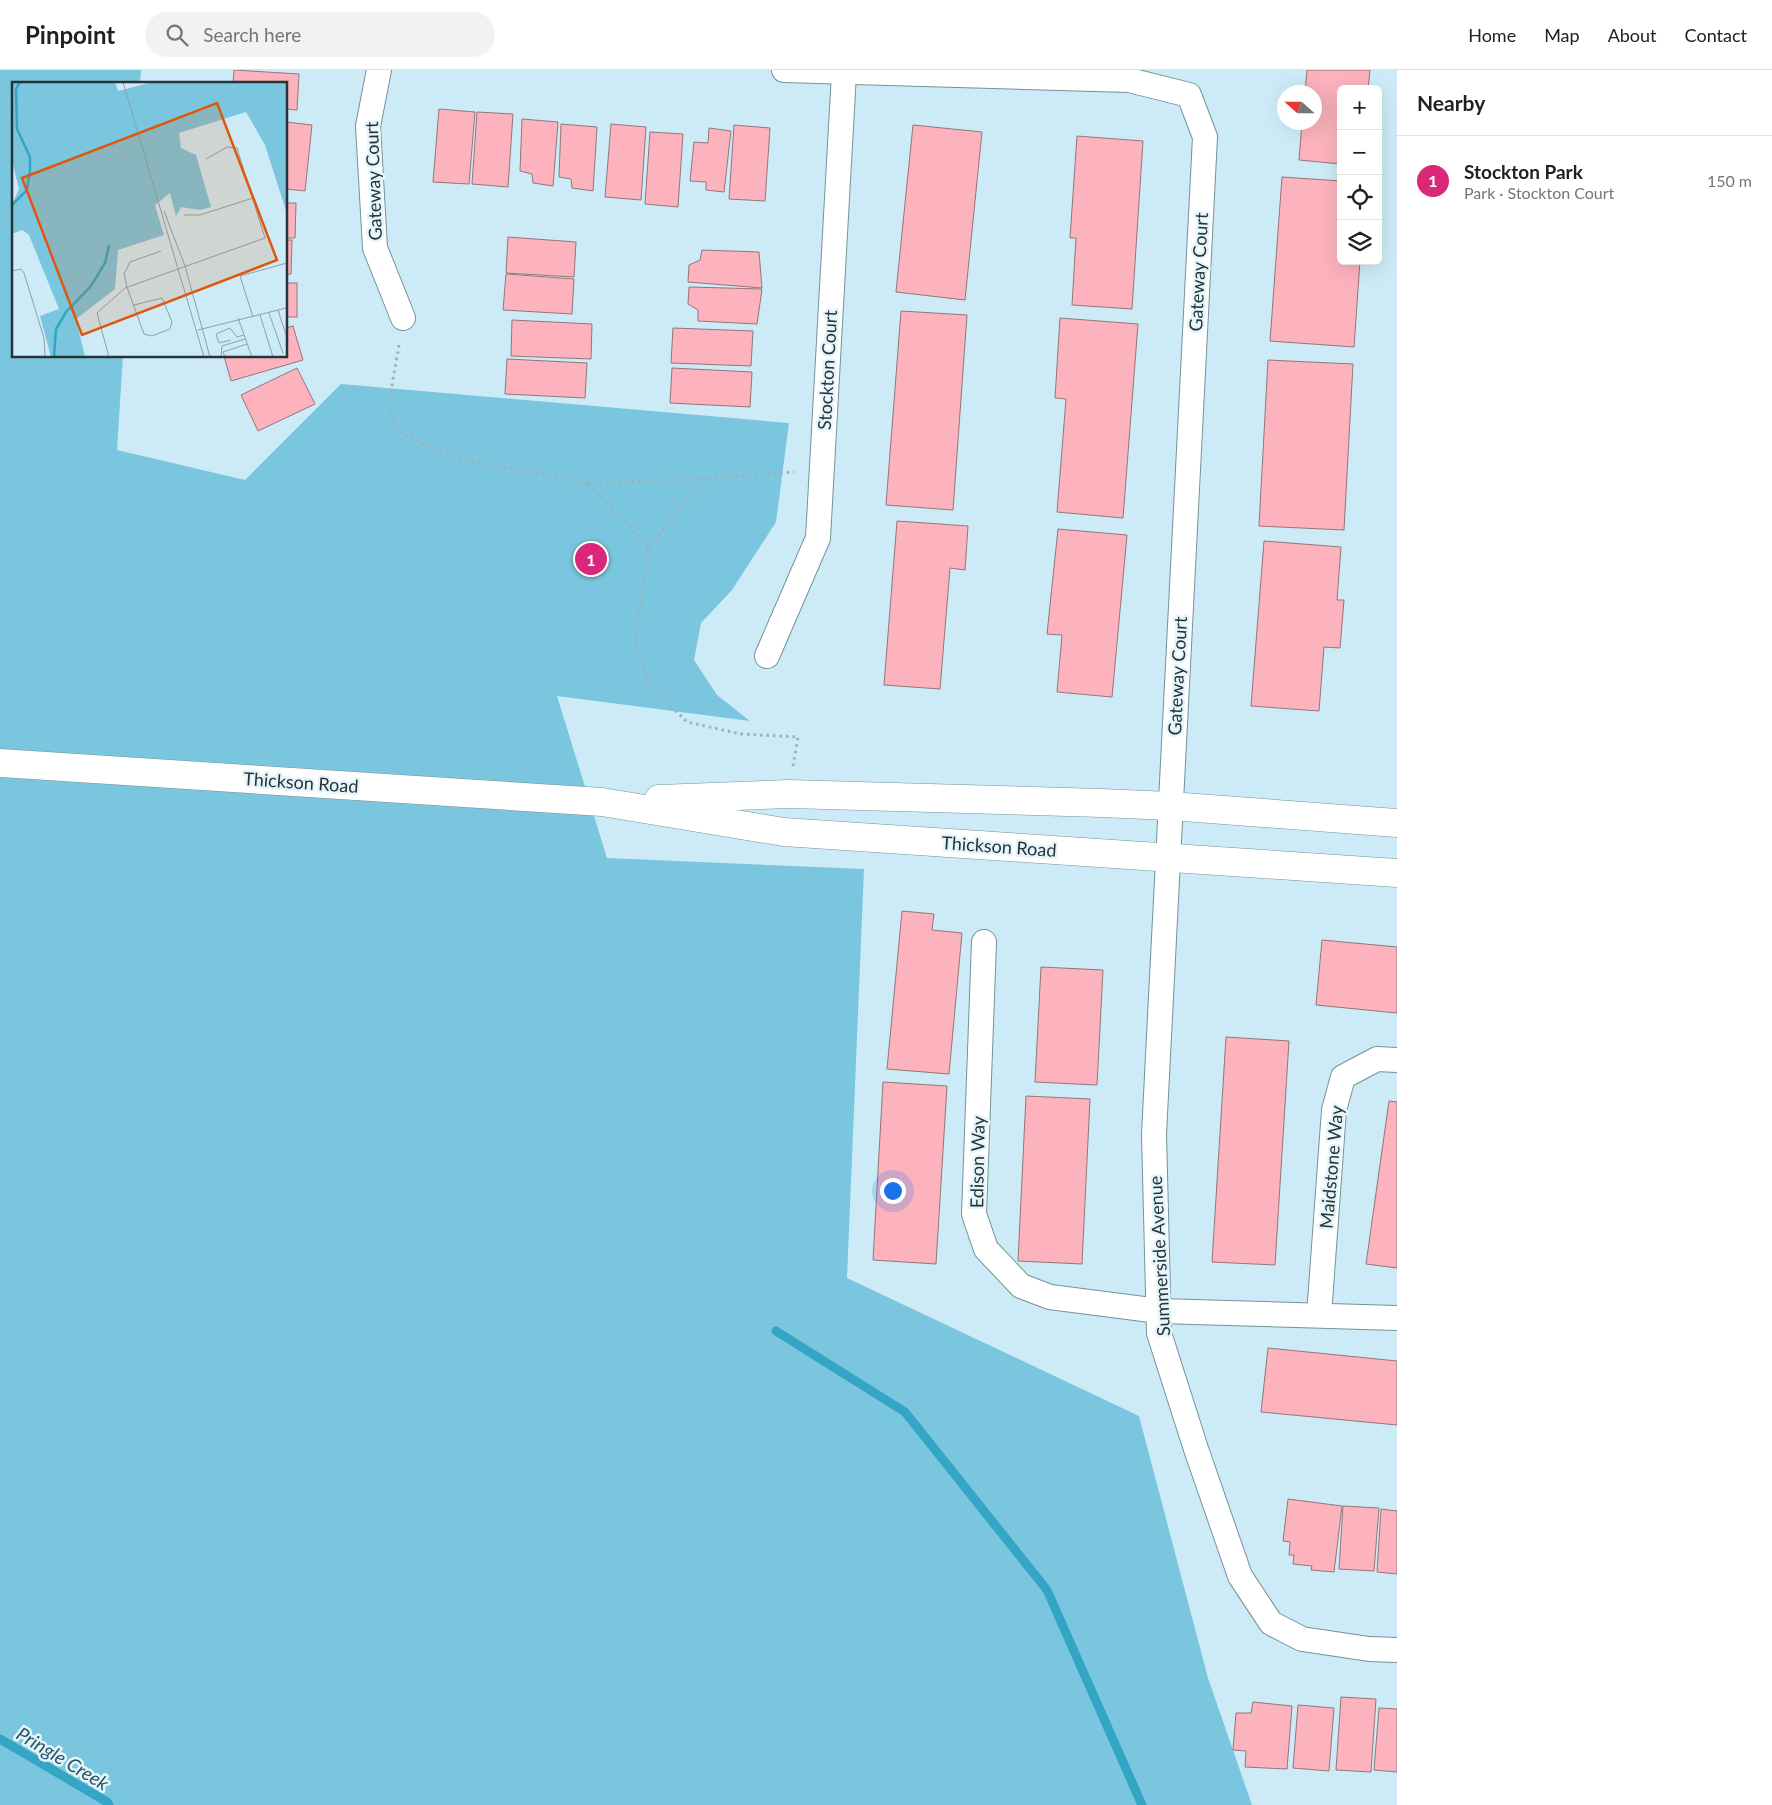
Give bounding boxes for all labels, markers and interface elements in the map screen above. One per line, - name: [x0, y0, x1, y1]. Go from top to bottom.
- search box: [145, 12, 495, 57]
- text: Pinpoint: [25, 20, 115, 49]
- icon: search: [163, 21, 191, 49]
- text: Search here: [203, 23, 301, 46]
- text: Home: [1468, 24, 1516, 46]
- text: Map: [1544, 24, 1580, 46]
- text: About: [1608, 24, 1657, 46]
- text: Contact: [1685, 24, 1747, 46]
- inset map: [12, 82, 288, 358]
- north arrow: [1277, 85, 1322, 130]
- map controls: [1337, 85, 1382, 265]
- button: +: [1337, 85, 1382, 130]
- text: Nearby: [1417, 90, 1485, 115]
- street label: Gateway Court: [360, 121, 386, 241]
- button: −: [1337, 130, 1382, 175]
- text: Stockton Park: [1464, 160, 1583, 183]
- text: 1: [1428, 171, 1438, 190]
- text: 150 m: [1707, 171, 1752, 190]
- button: locate: [1337, 175, 1382, 220]
- text: Park · Stockton Court: [1464, 183, 1614, 202]
- street label: Gateway Court: [1184, 211, 1212, 332]
- button: layers: [1337, 220, 1382, 265]
- street label: Stockton Court: [813, 309, 841, 431]
- pin: 1: [575, 540, 607, 578]
- street label: Gateway Court: [1163, 615, 1191, 736]
- street label: Thickson Road: [243, 767, 359, 797]
- street label: Thickson Road: [941, 831, 1057, 861]
- street label: Maidstone Way: [1315, 1104, 1347, 1230]
- street label: Edison Way: [965, 1115, 989, 1208]
- street label: Summerside Avenue: [1144, 1175, 1174, 1337]
- your location: [880, 1178, 906, 1204]
- water label: Pringle Creek: [13, 1721, 114, 1795]

